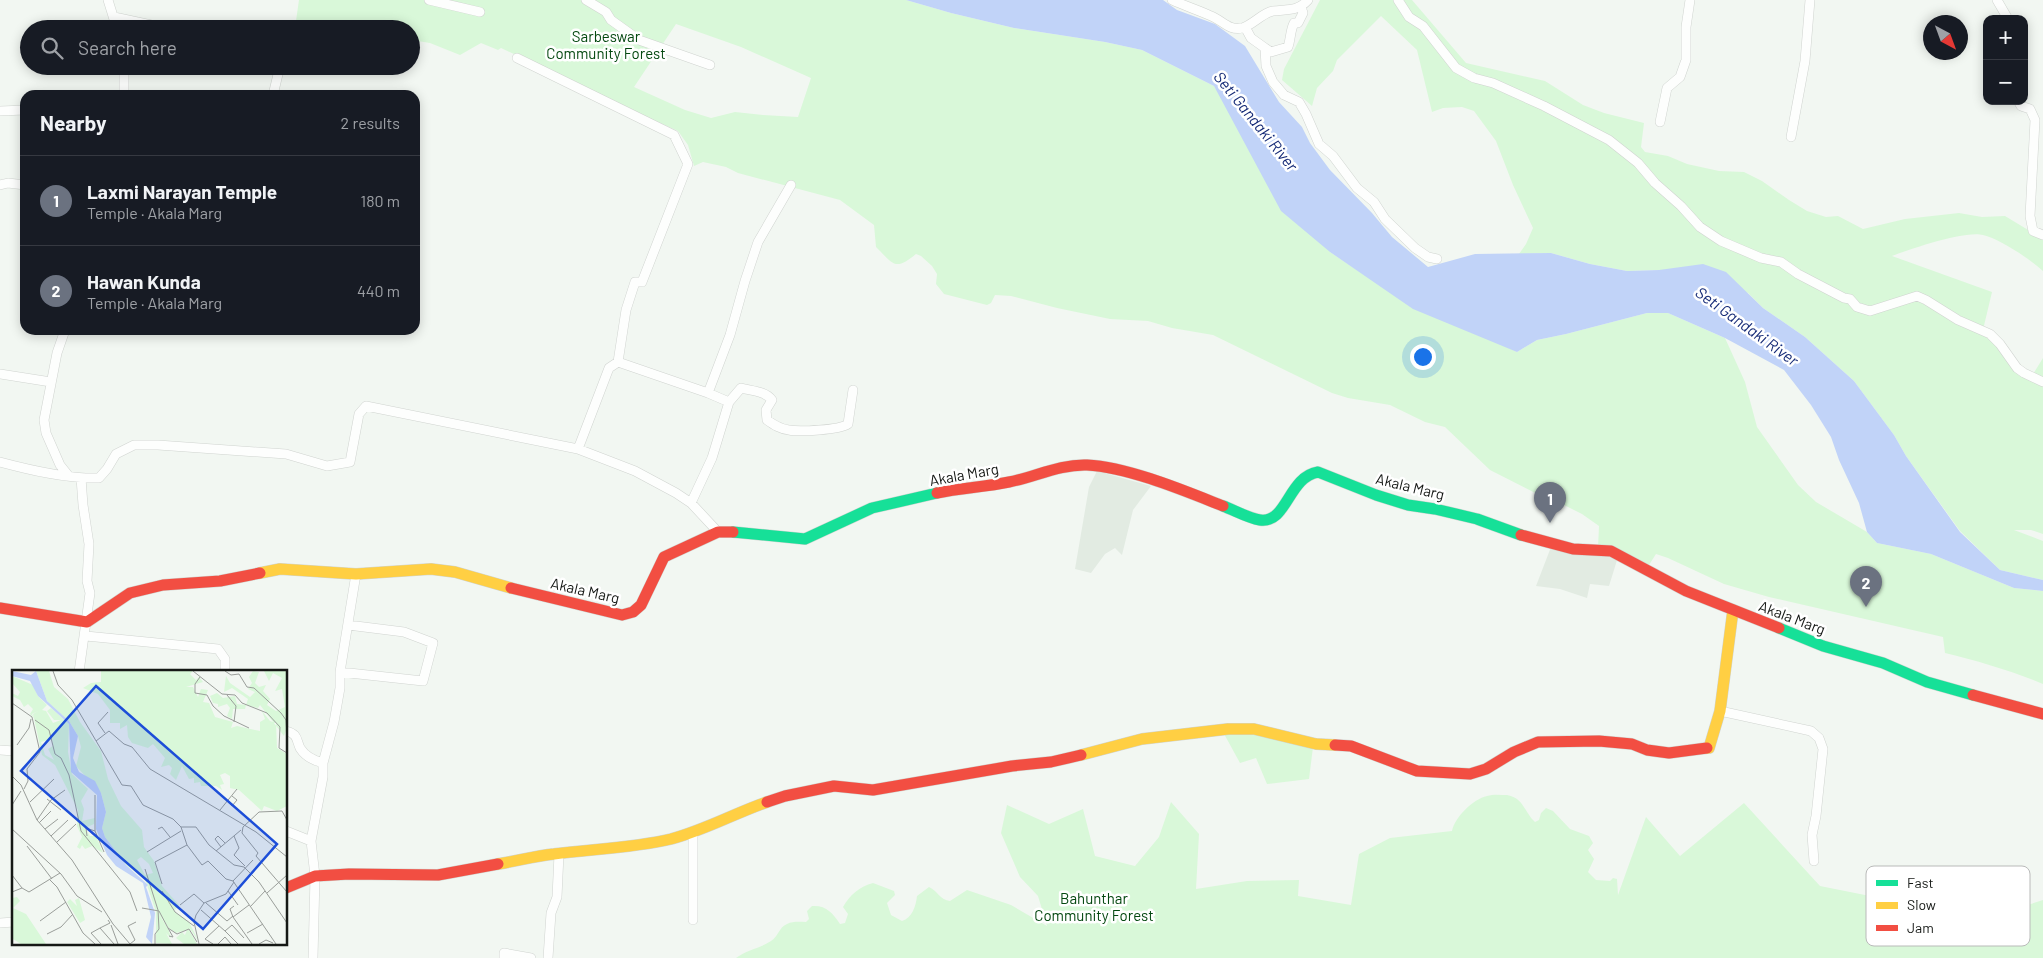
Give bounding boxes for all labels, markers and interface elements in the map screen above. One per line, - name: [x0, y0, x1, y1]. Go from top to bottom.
- north arrow: [1923, 15, 1968, 60]
- map controls: [1983, 15, 2028, 105]
- button: +: [1983, 15, 2028, 60]
- search box: [20, 20, 420, 75]
- park label: Sarbeswar Community Forest: [546, 27, 666, 62]
- icon: search: [38, 34, 66, 62]
- text: Search here: [78, 36, 177, 59]
- button: −: [1983, 60, 2028, 105]
- water label: Seti Gandaki River: [1211, 67, 1303, 175]
- text: Nearby: [40, 110, 106, 135]
- text: 2 results: [341, 113, 400, 132]
- text: Laxmi Narayan Temple: [87, 180, 277, 203]
- text: 1: [53, 191, 59, 210]
- text: 180 m: [361, 191, 400, 210]
- text: Temple · Akala Marg: [87, 203, 222, 222]
- text: Hawan Kunda: [87, 270, 201, 293]
- text: 2: [52, 281, 60, 300]
- text: 440 m: [357, 281, 400, 300]
- water label: Seti Gandaki River: [1692, 282, 1803, 370]
- text: Temple · Akala Marg: [87, 293, 222, 312]
- your location: [1410, 344, 1436, 370]
- street label: Akala Marg: [928, 459, 1000, 489]
- street label: Akala Marg: [1374, 469, 1446, 503]
- pin: 1: [1534, 482, 1566, 523]
- pin: 2: [1850, 566, 1882, 607]
- street label: Akala Marg: [549, 573, 621, 607]
- street label: Akala Marg: [1756, 596, 1828, 638]
- inset map: [12, 670, 288, 946]
- legend: [1866, 866, 2030, 946]
- text: Fast: [1907, 874, 1933, 891]
- park label: Bahunthar Community Forest: [1034, 889, 1154, 924]
- text: Slow: [1907, 896, 1936, 913]
- text: Jam: [1907, 919, 1934, 936]

